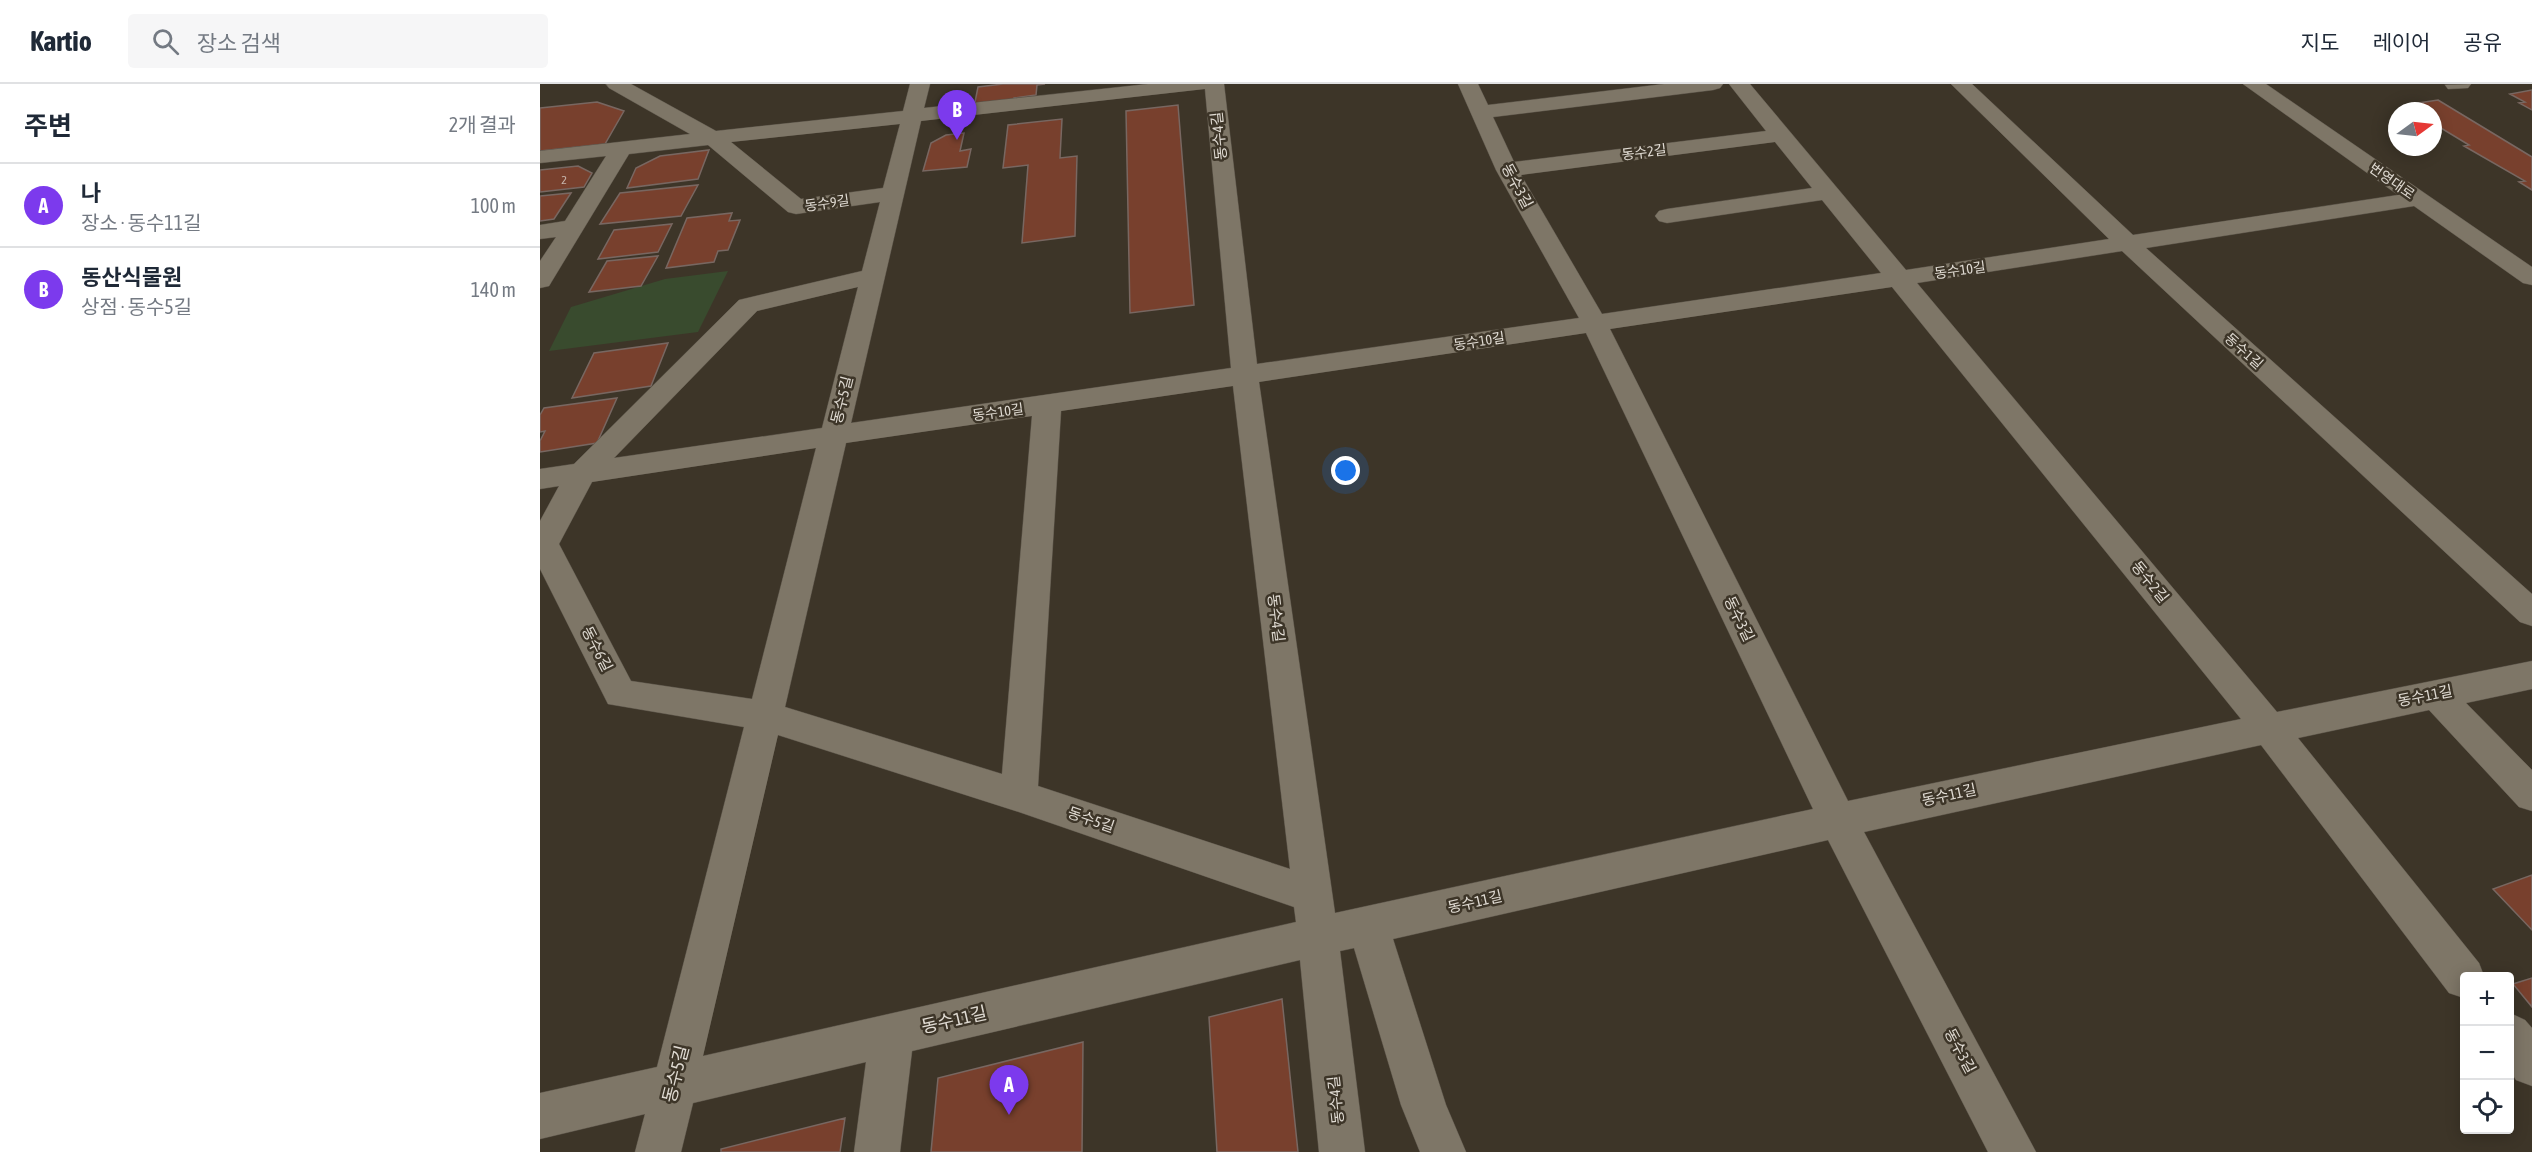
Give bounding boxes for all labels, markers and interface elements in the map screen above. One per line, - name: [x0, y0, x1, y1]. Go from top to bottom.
- search box: [128, 14, 548, 68]
- text: Kartio: [30, 25, 92, 57]
- icon: search: [149, 25, 182, 58]
- text: 장소 검색: [197, 30, 281, 56]
- text: 지도: [2301, 30, 2339, 54]
- text: 레이어: [2372, 30, 2430, 54]
- text: 공유: [2463, 30, 2502, 54]
- pin: B: [938, 91, 976, 140]
- north arrow: [2388, 102, 2442, 156]
- text: 주변: [24, 111, 72, 141]
- street label: 동수4길: [1208, 111, 1229, 161]
- text: 2개 결과: [449, 113, 516, 136]
- street label: 동수2길: [1621, 141, 1667, 163]
- street label: 동수3길: [1499, 160, 1536, 211]
- street label: 번영대로: [2366, 160, 2418, 202]
- house number: 2: [561, 173, 567, 187]
- text: 나: [81, 180, 101, 206]
- street label: 동수9길: [803, 192, 851, 214]
- text: A: [39, 194, 48, 217]
- text: 100 m: [471, 194, 516, 217]
- text: 장소 · 동수11길: [81, 211, 202, 234]
- street label: 동수10길: [1933, 258, 1987, 282]
- text: 동산식물원: [81, 264, 182, 290]
- text: B: [39, 278, 48, 301]
- text: 140 m: [471, 278, 516, 301]
- text: 상점 · 동수5길: [81, 295, 192, 318]
- street label: 동수10길: [1452, 329, 1506, 353]
- street label: 동수1길: [2222, 330, 2266, 372]
- street label: 동수5길: [827, 374, 856, 425]
- street label: 동수10길: [971, 400, 1025, 424]
- your location: [1331, 456, 1360, 485]
- street label: 동수2길: [2129, 558, 2172, 606]
- street label: 동수4길: [1265, 593, 1288, 643]
- street label: 동수3길: [1721, 593, 1758, 644]
- street label: 동수6길: [579, 623, 616, 674]
- street label: 동수11길: [2396, 682, 2454, 709]
- street label: 동수11길: [1920, 780, 1978, 809]
- street label: 동수5길: [1065, 804, 1117, 835]
- street label: 동수11길: [1446, 887, 1504, 916]
- map controls: [2460, 972, 2514, 1134]
- button: +: [2460, 972, 2514, 1026]
- street label: 동수11길: [919, 1002, 989, 1037]
- street label: 동수3길: [1942, 1025, 1979, 1076]
- button: −: [2460, 1026, 2514, 1080]
- street label: 동수5길: [658, 1043, 693, 1105]
- pin: A: [990, 1066, 1028, 1115]
- street label: 동수4길: [1325, 1075, 1346, 1125]
- button: locate: [2460, 1080, 2514, 1134]

